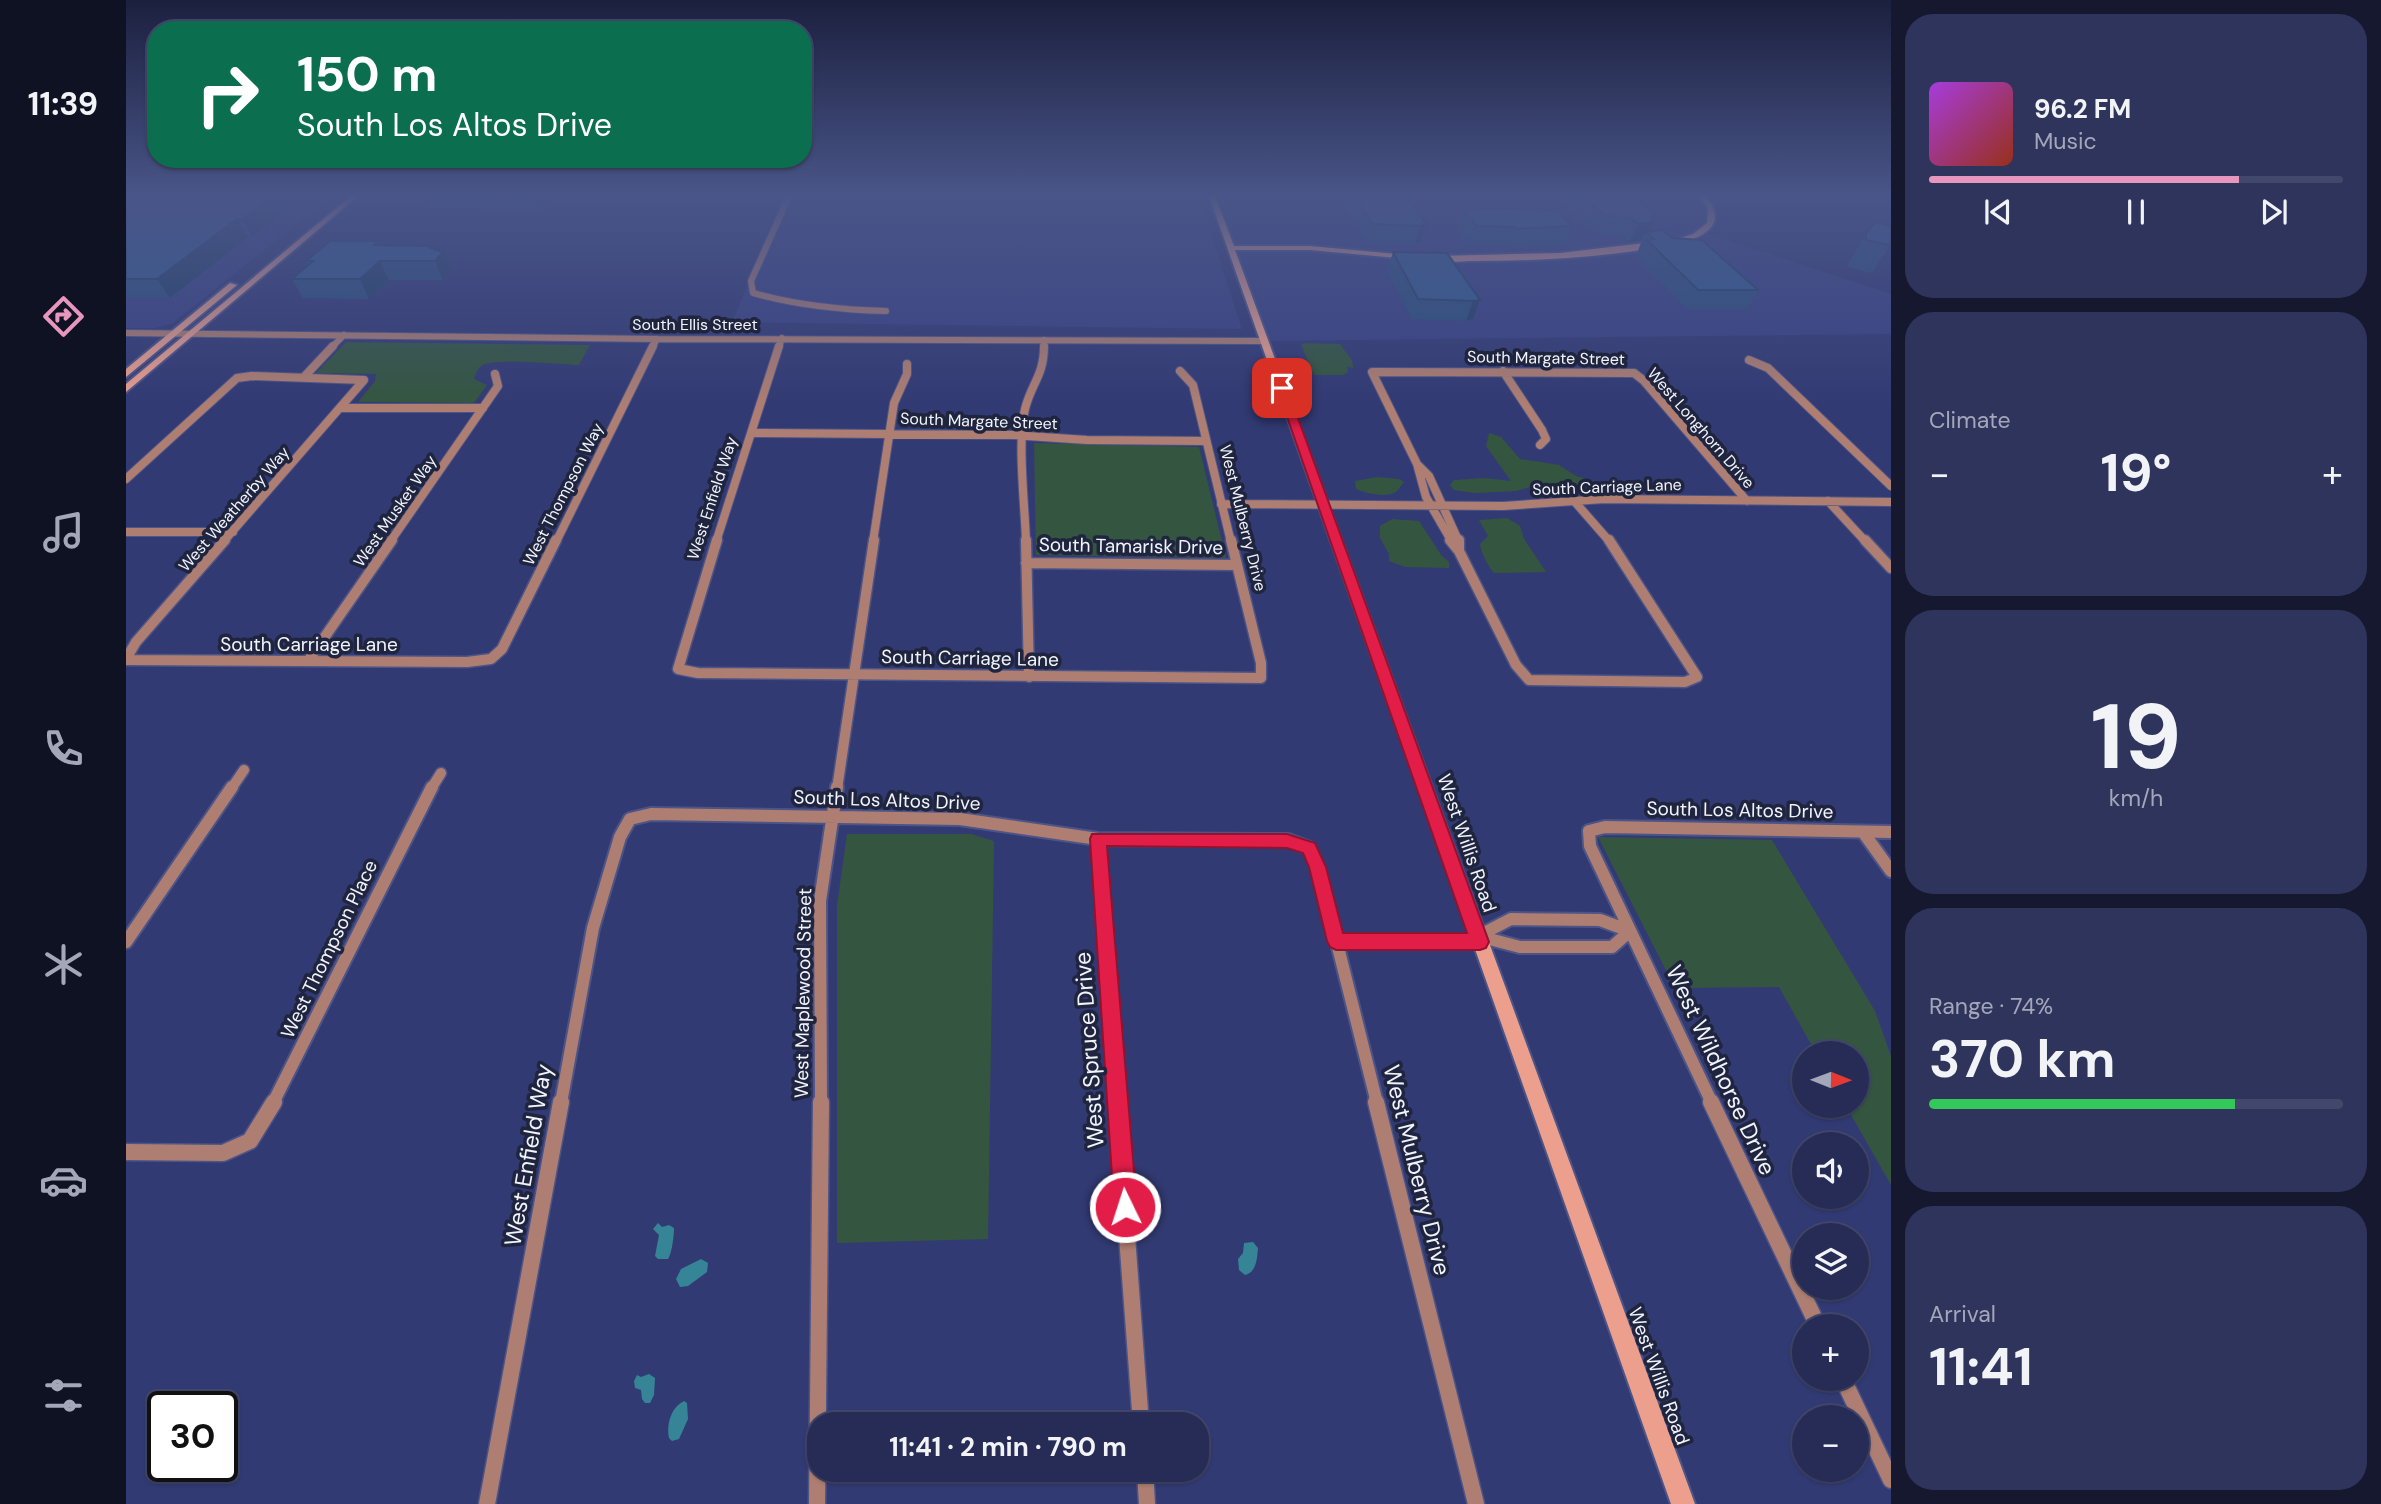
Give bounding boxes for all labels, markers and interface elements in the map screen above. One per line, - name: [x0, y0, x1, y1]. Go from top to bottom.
- text: 150 m: [297, 42, 437, 106]
- icon: right: [182, 49, 273, 140]
- text: 11:39: [28, 83, 98, 125]
- text: 96.2 FM: [2034, 92, 2131, 126]
- text: South Los Altos Drive: [297, 104, 612, 146]
- text: Music: [2034, 126, 2097, 156]
- icon: previous: [1979, 193, 2017, 231]
- icon: pause: [2117, 193, 2155, 231]
- icon: next: [2255, 193, 2293, 231]
- icon: directions: [39, 292, 88, 341]
- street label: South Ellis Street: [632, 314, 758, 335]
- street label: South Margate Street: [1467, 346, 1625, 370]
- pin: [1252, 358, 1312, 418]
- street label: West Longhorn Drive: [1643, 363, 1759, 493]
- icon: arrive: [1263, 369, 1301, 407]
- text: Climate: [1929, 405, 2011, 435]
- street label: South Margate Street: [900, 408, 1058, 434]
- street label: West Thompson Way: [518, 419, 608, 569]
- street label: West Enfield Way: [682, 434, 742, 562]
- text: 19°: [2101, 439, 2171, 507]
- street label: West Weatherby Way: [174, 442, 294, 576]
- street label: West Mulberry Drive: [1215, 443, 1271, 593]
- text: −: [1929, 449, 1950, 499]
- text: +: [2322, 449, 2343, 499]
- street label: West Musket Way: [349, 451, 441, 571]
- street label: South Carriage Lane: [1532, 474, 1682, 500]
- icon: music: [39, 508, 88, 557]
- street label: South Tamarisk Drive: [1039, 532, 1223, 560]
- street label: South Carriage Lane: [220, 632, 398, 657]
- street label: South Carriage Lane: [881, 644, 1059, 672]
- text: 19: [2091, 678, 2181, 796]
- icon: phone: [39, 724, 88, 773]
- street label: West Willis Road: [1432, 771, 1502, 915]
- text: km/h: [2109, 783, 2163, 813]
- street label: South Los Altos Drive: [793, 784, 981, 816]
- street label: South Los Altos Drive: [1646, 796, 1834, 824]
- street label: West Thompson Place: [275, 856, 383, 1042]
- street label: West Maplewood Street: [789, 888, 817, 1098]
- icon: climate: [39, 940, 88, 989]
- street label: West Spruce Drive: [1067, 951, 1111, 1149]
- street label: West Wildhorse Drive: [1659, 960, 1783, 1180]
- text: Range · 74%: [1929, 991, 2053, 1021]
- text: 370 km: [1929, 1025, 2115, 1093]
- north arrow: [1792, 1041, 1869, 1118]
- map controls: [1792, 1041, 1869, 1482]
- street label: West Enfield Way: [497, 1061, 559, 1248]
- street label: West Mulberry Drive: [1376, 1062, 1458, 1278]
- button: sound: [1792, 1132, 1869, 1209]
- icon: car: [39, 1156, 88, 1205]
- position arrow: [1088, 1170, 1162, 1244]
- button: layers: [1792, 1223, 1869, 1300]
- text: Arrival: [1929, 1299, 1996, 1329]
- street label: West Willis Road: [1623, 1304, 1695, 1448]
- button: +: [1792, 1314, 1869, 1391]
- text: 11:41: [1929, 1333, 2033, 1401]
- icon: filters: [39, 1371, 88, 1420]
- speed limit sign: 30: [147, 1391, 238, 1482]
- button: −: [1792, 1405, 1869, 1482]
- text: 11:41 · 2 min · 790 m: [889, 1430, 1127, 1464]

